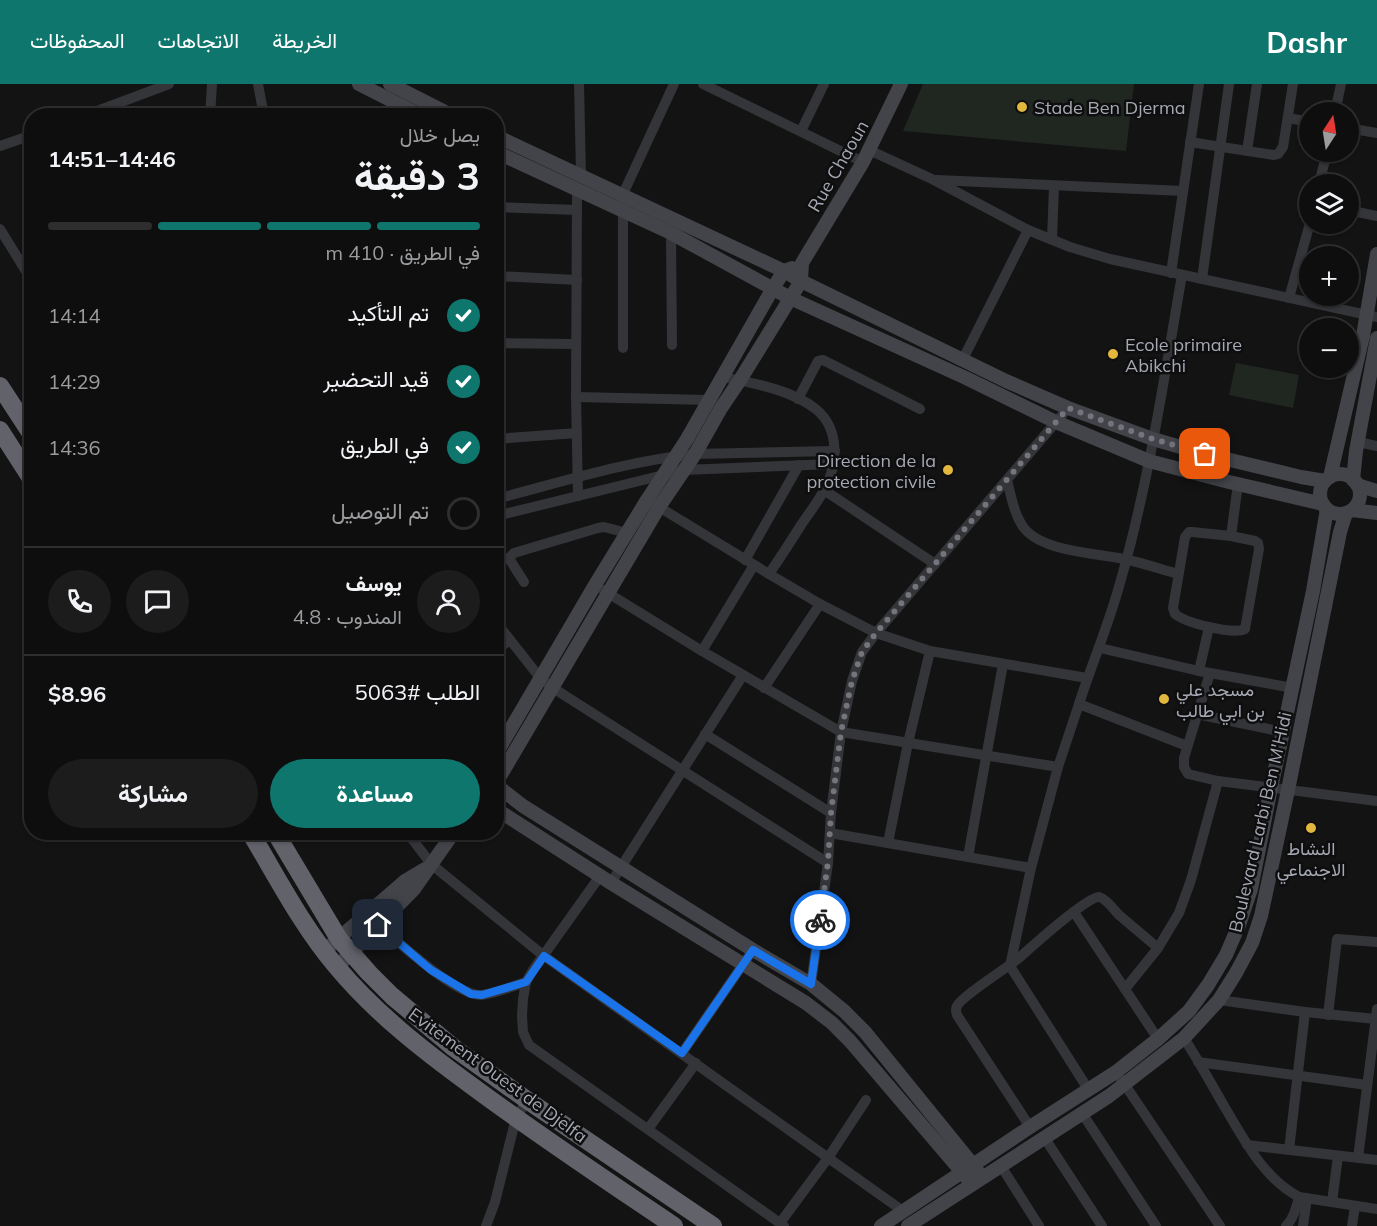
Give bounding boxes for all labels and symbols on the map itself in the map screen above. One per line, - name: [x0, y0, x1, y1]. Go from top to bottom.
- place label: Stade Ben Djerma: [1034, 96, 1186, 119]
- marker: Stade Ben Djerma: [1015, 100, 1029, 114]
- north arrow: [1299, 102, 1359, 162]
- street label: Rue Chaoun: [802, 116, 874, 216]
- place label: Ecole primaire Abikchi: [1125, 333, 1242, 377]
- marker: Ecole primaire Abikchi: [1106, 347, 1120, 361]
- pin: [1179, 428, 1230, 479]
- place label: Direction de la protection civile: [806, 449, 936, 493]
- marker: Direction de la protection civile: [941, 463, 955, 477]
- place label: مسجد علي بن ابي طالب: [1176, 678, 1265, 726]
- marker: مسجد علي بن ابي طالب: [1157, 692, 1171, 706]
- street label: Boulevard Larbi Ben M'Hidi: [1223, 709, 1297, 935]
- marker: النشاط الاجنماعي: [1304, 821, 1318, 835]
- place label: النشاط الاجنماعي: [1277, 837, 1345, 885]
- courier: [790, 890, 850, 950]
- pin: [352, 899, 403, 950]
- street label: Evitement Ouest de Djelfa: [404, 1002, 592, 1148]

